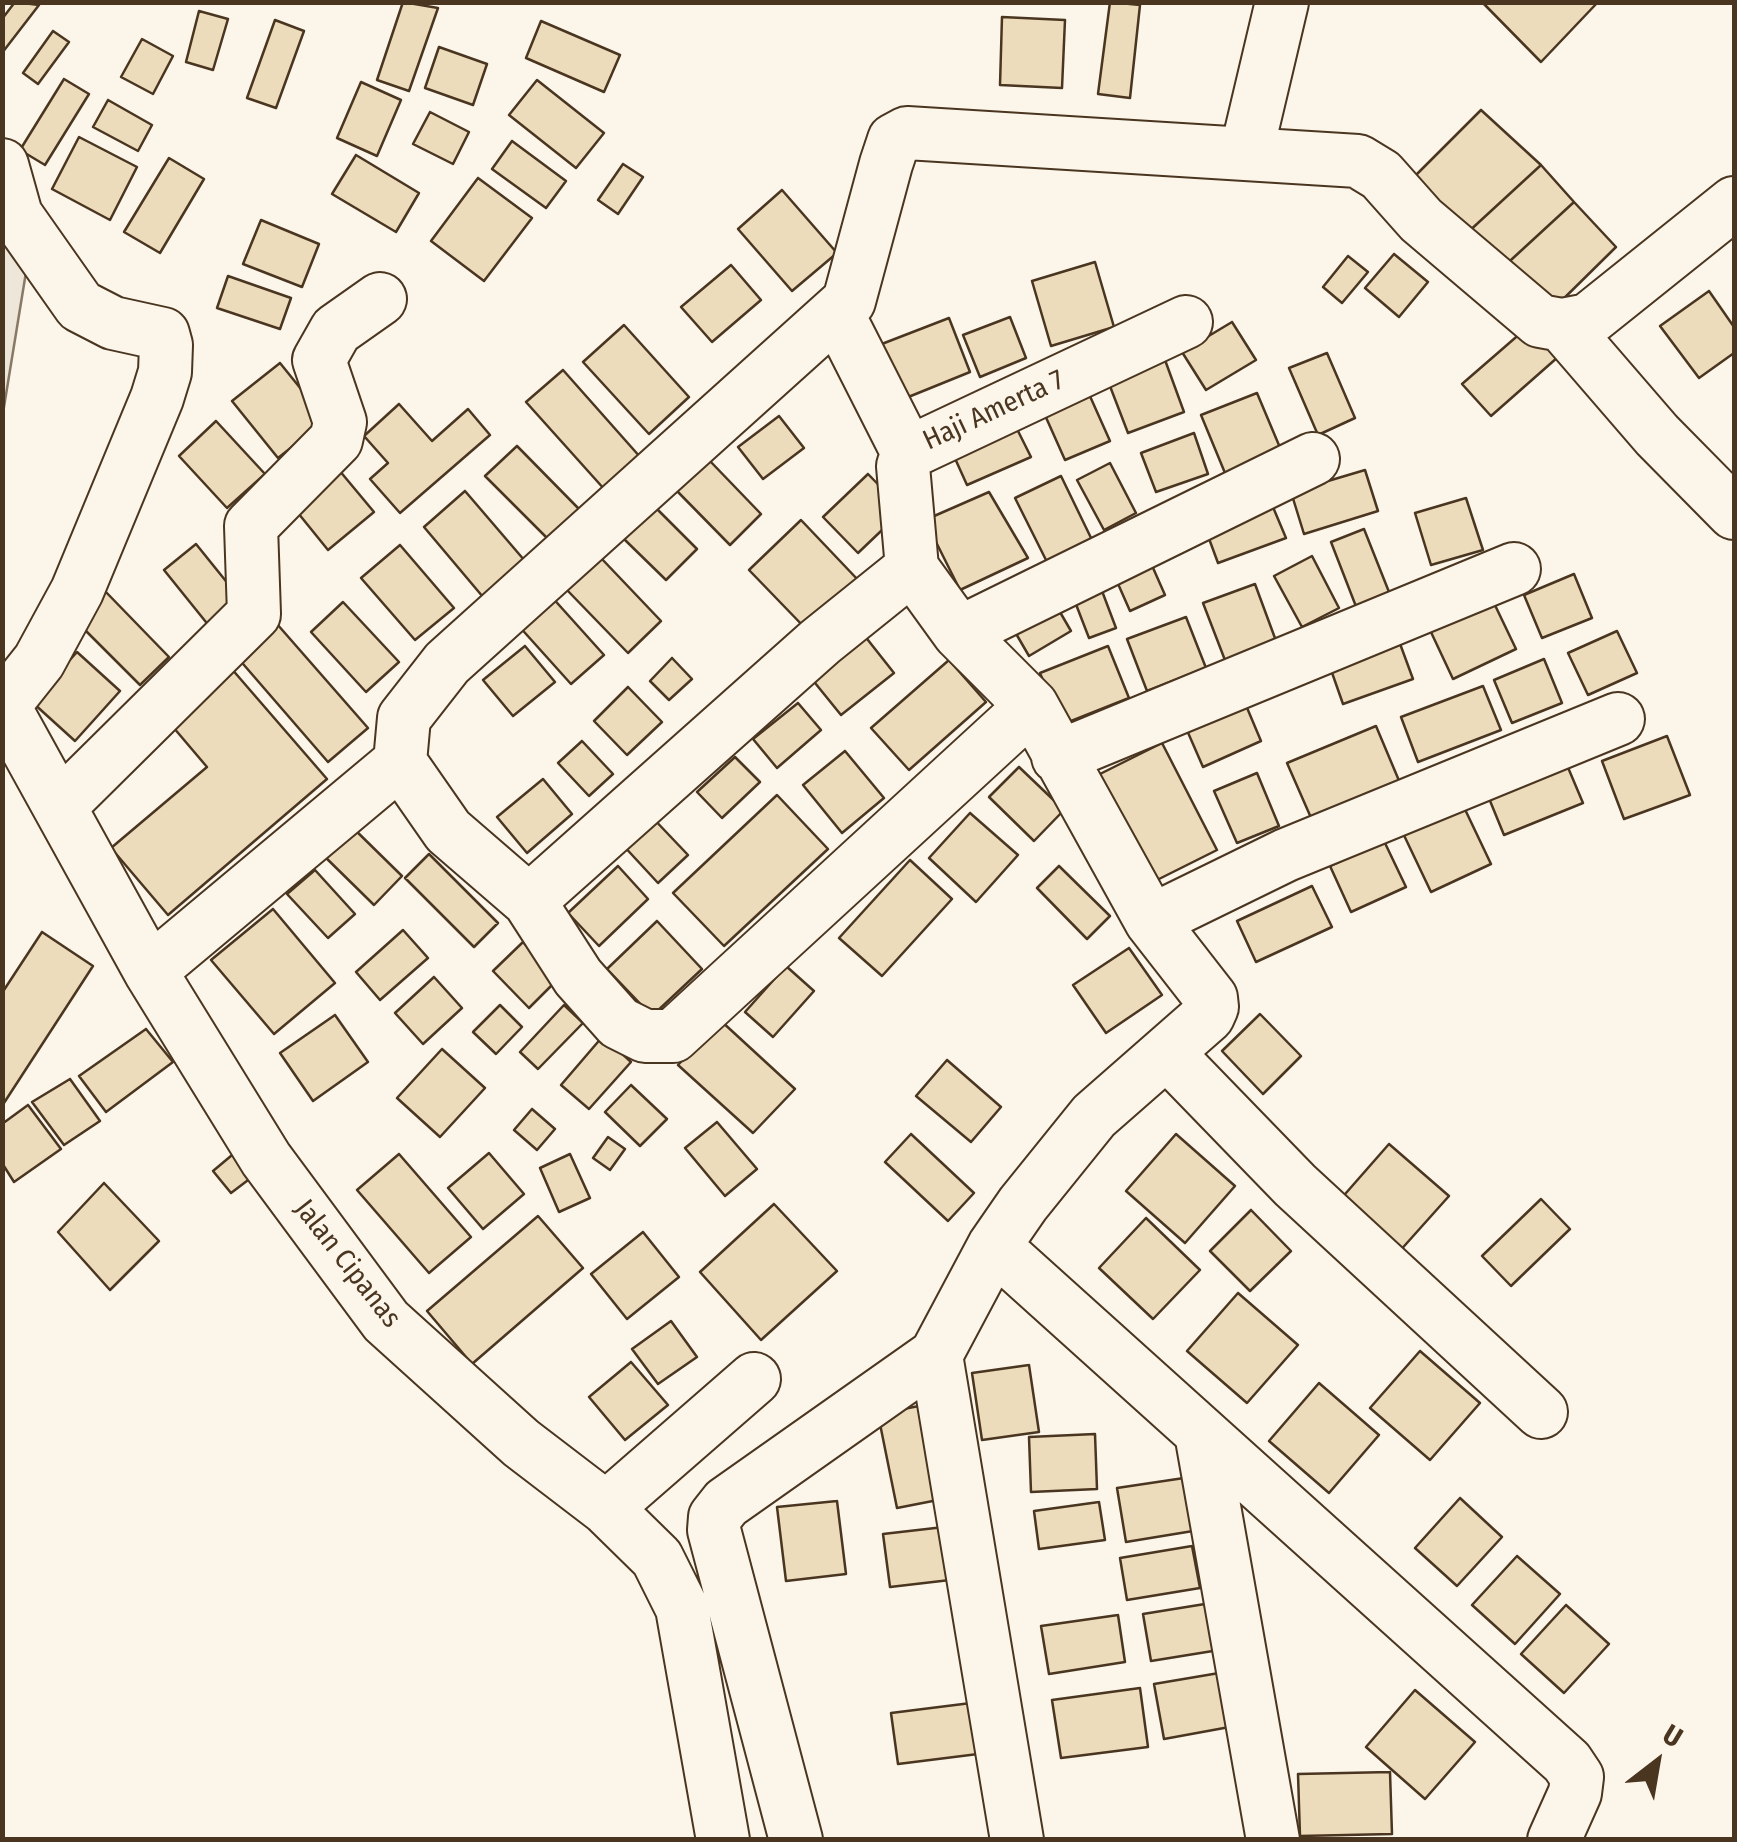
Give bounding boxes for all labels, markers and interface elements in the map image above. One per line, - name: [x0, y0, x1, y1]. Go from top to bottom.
- street label: Haji Amerta 7: [918, 364, 1070, 458]
- street label: Jalan Cipanas: [287, 1193, 407, 1335]
- north arrow: [1607, 1712, 1707, 1812]
- text: U: [1657, 1717, 1688, 1754]

